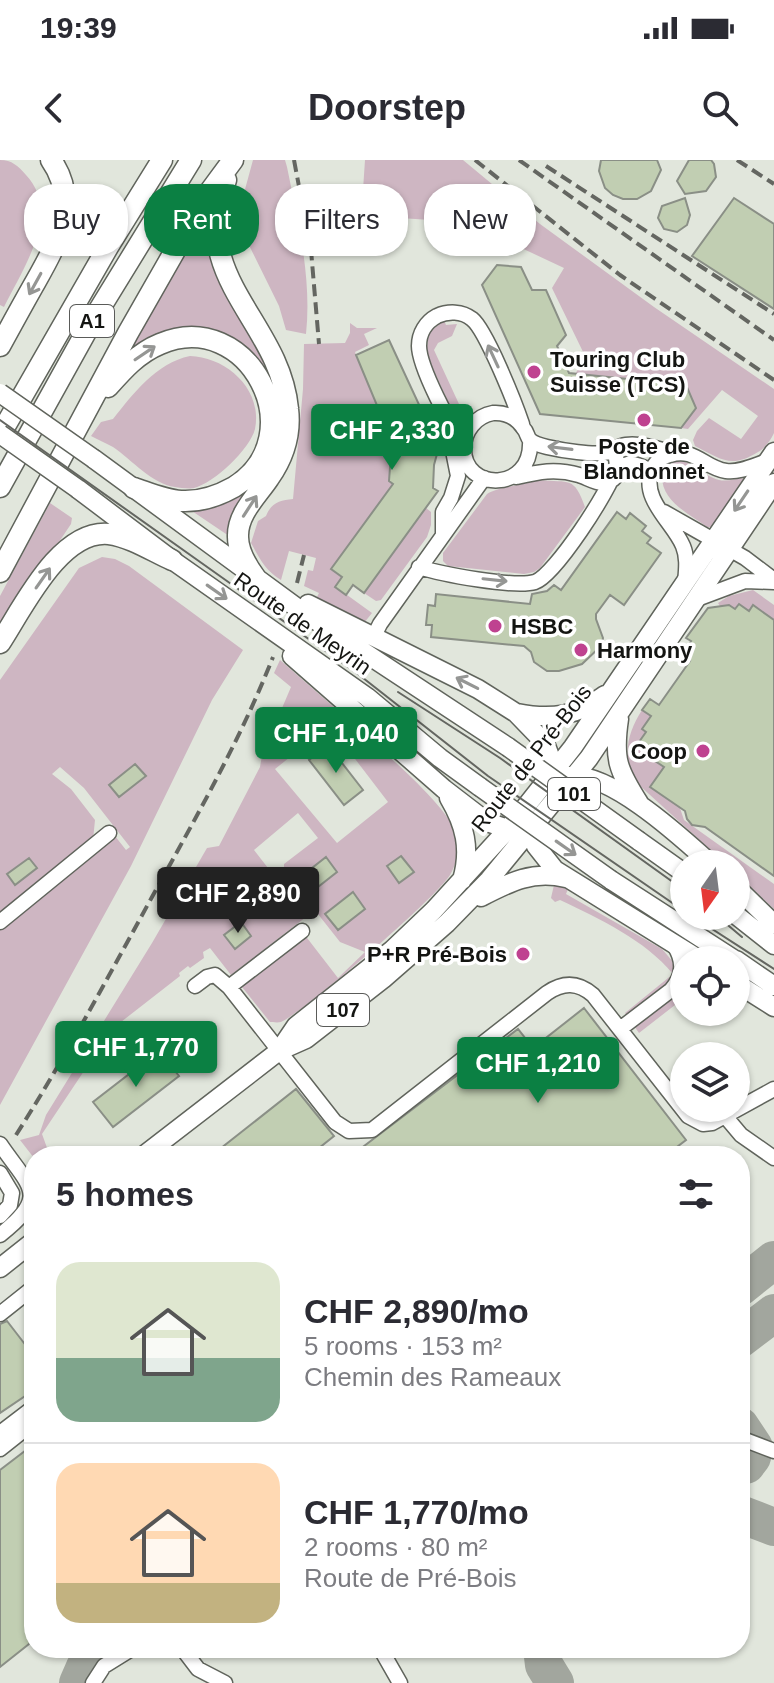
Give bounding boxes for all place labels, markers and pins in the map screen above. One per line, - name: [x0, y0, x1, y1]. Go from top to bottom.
- place label: Touring Club Suisse (TCS): [550, 347, 686, 397]
- marker: Touring Club Suisse (TCS): [525, 363, 543, 381]
- pin: CHF 2,330: [300, 404, 484, 472]
- marker: Poste de Blandonnet: [635, 411, 653, 429]
- place label: Poste de Blandonnet: [584, 434, 705, 484]
- place label: HSBC: [511, 614, 573, 639]
- marker: HSBC: [486, 617, 504, 635]
- place label: Harmony: [597, 638, 693, 663]
- marker: Harmony: [572, 641, 590, 659]
- pin: CHF 1,040: [244, 707, 428, 775]
- place label: Coop: [631, 739, 687, 764]
- marker: Coop: [694, 742, 712, 760]
- pin: CHF 2,890: [146, 867, 330, 935]
- place label: P+R Pré-Bois: [367, 942, 507, 967]
- marker: P+R Pré-Bois: [514, 945, 532, 963]
- pin: CHF 1,770: [44, 1021, 228, 1089]
- pin: CHF 1,210: [446, 1037, 630, 1105]

